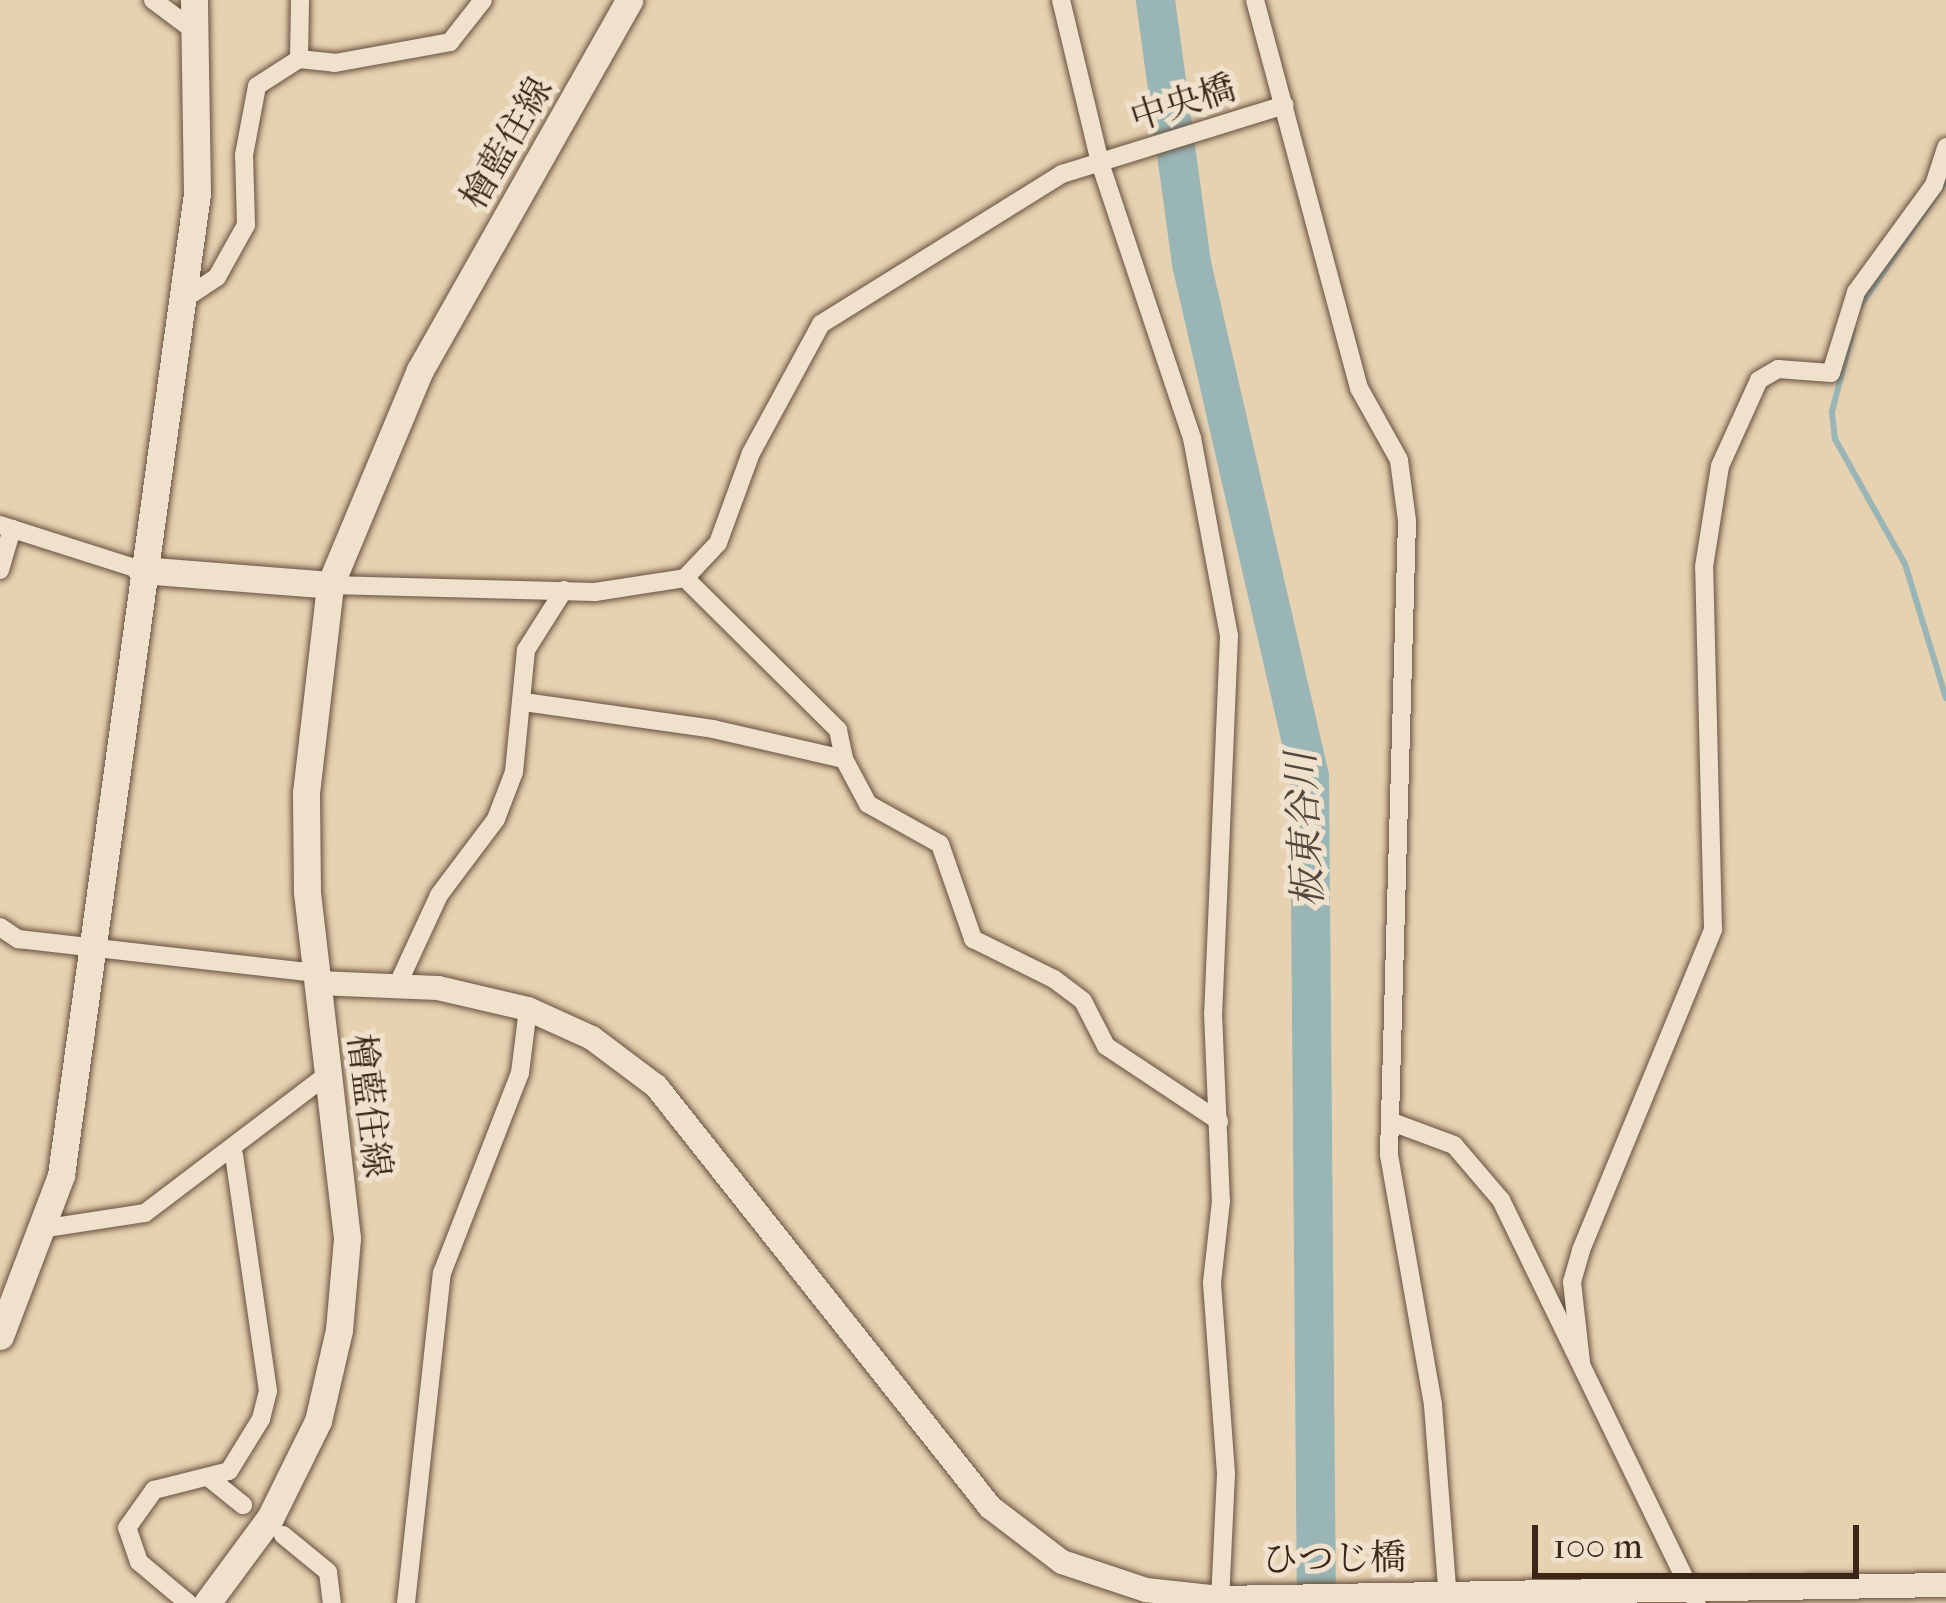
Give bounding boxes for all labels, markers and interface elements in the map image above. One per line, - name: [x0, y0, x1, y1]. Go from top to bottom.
- street label: 中央橋: [1125, 66, 1241, 140]
- street label: 檜藍住線: [452, 70, 562, 216]
- water label: 板東谷川: [1278, 751, 1332, 909]
- street label: 檜藍住線: [339, 1032, 399, 1180]
- scale bar: [1538, 1501, 1865, 1575]
- text: 100 m: [1553, 1525, 1643, 1567]
- street label: ひつじ橋: [1262, 1536, 1406, 1582]

